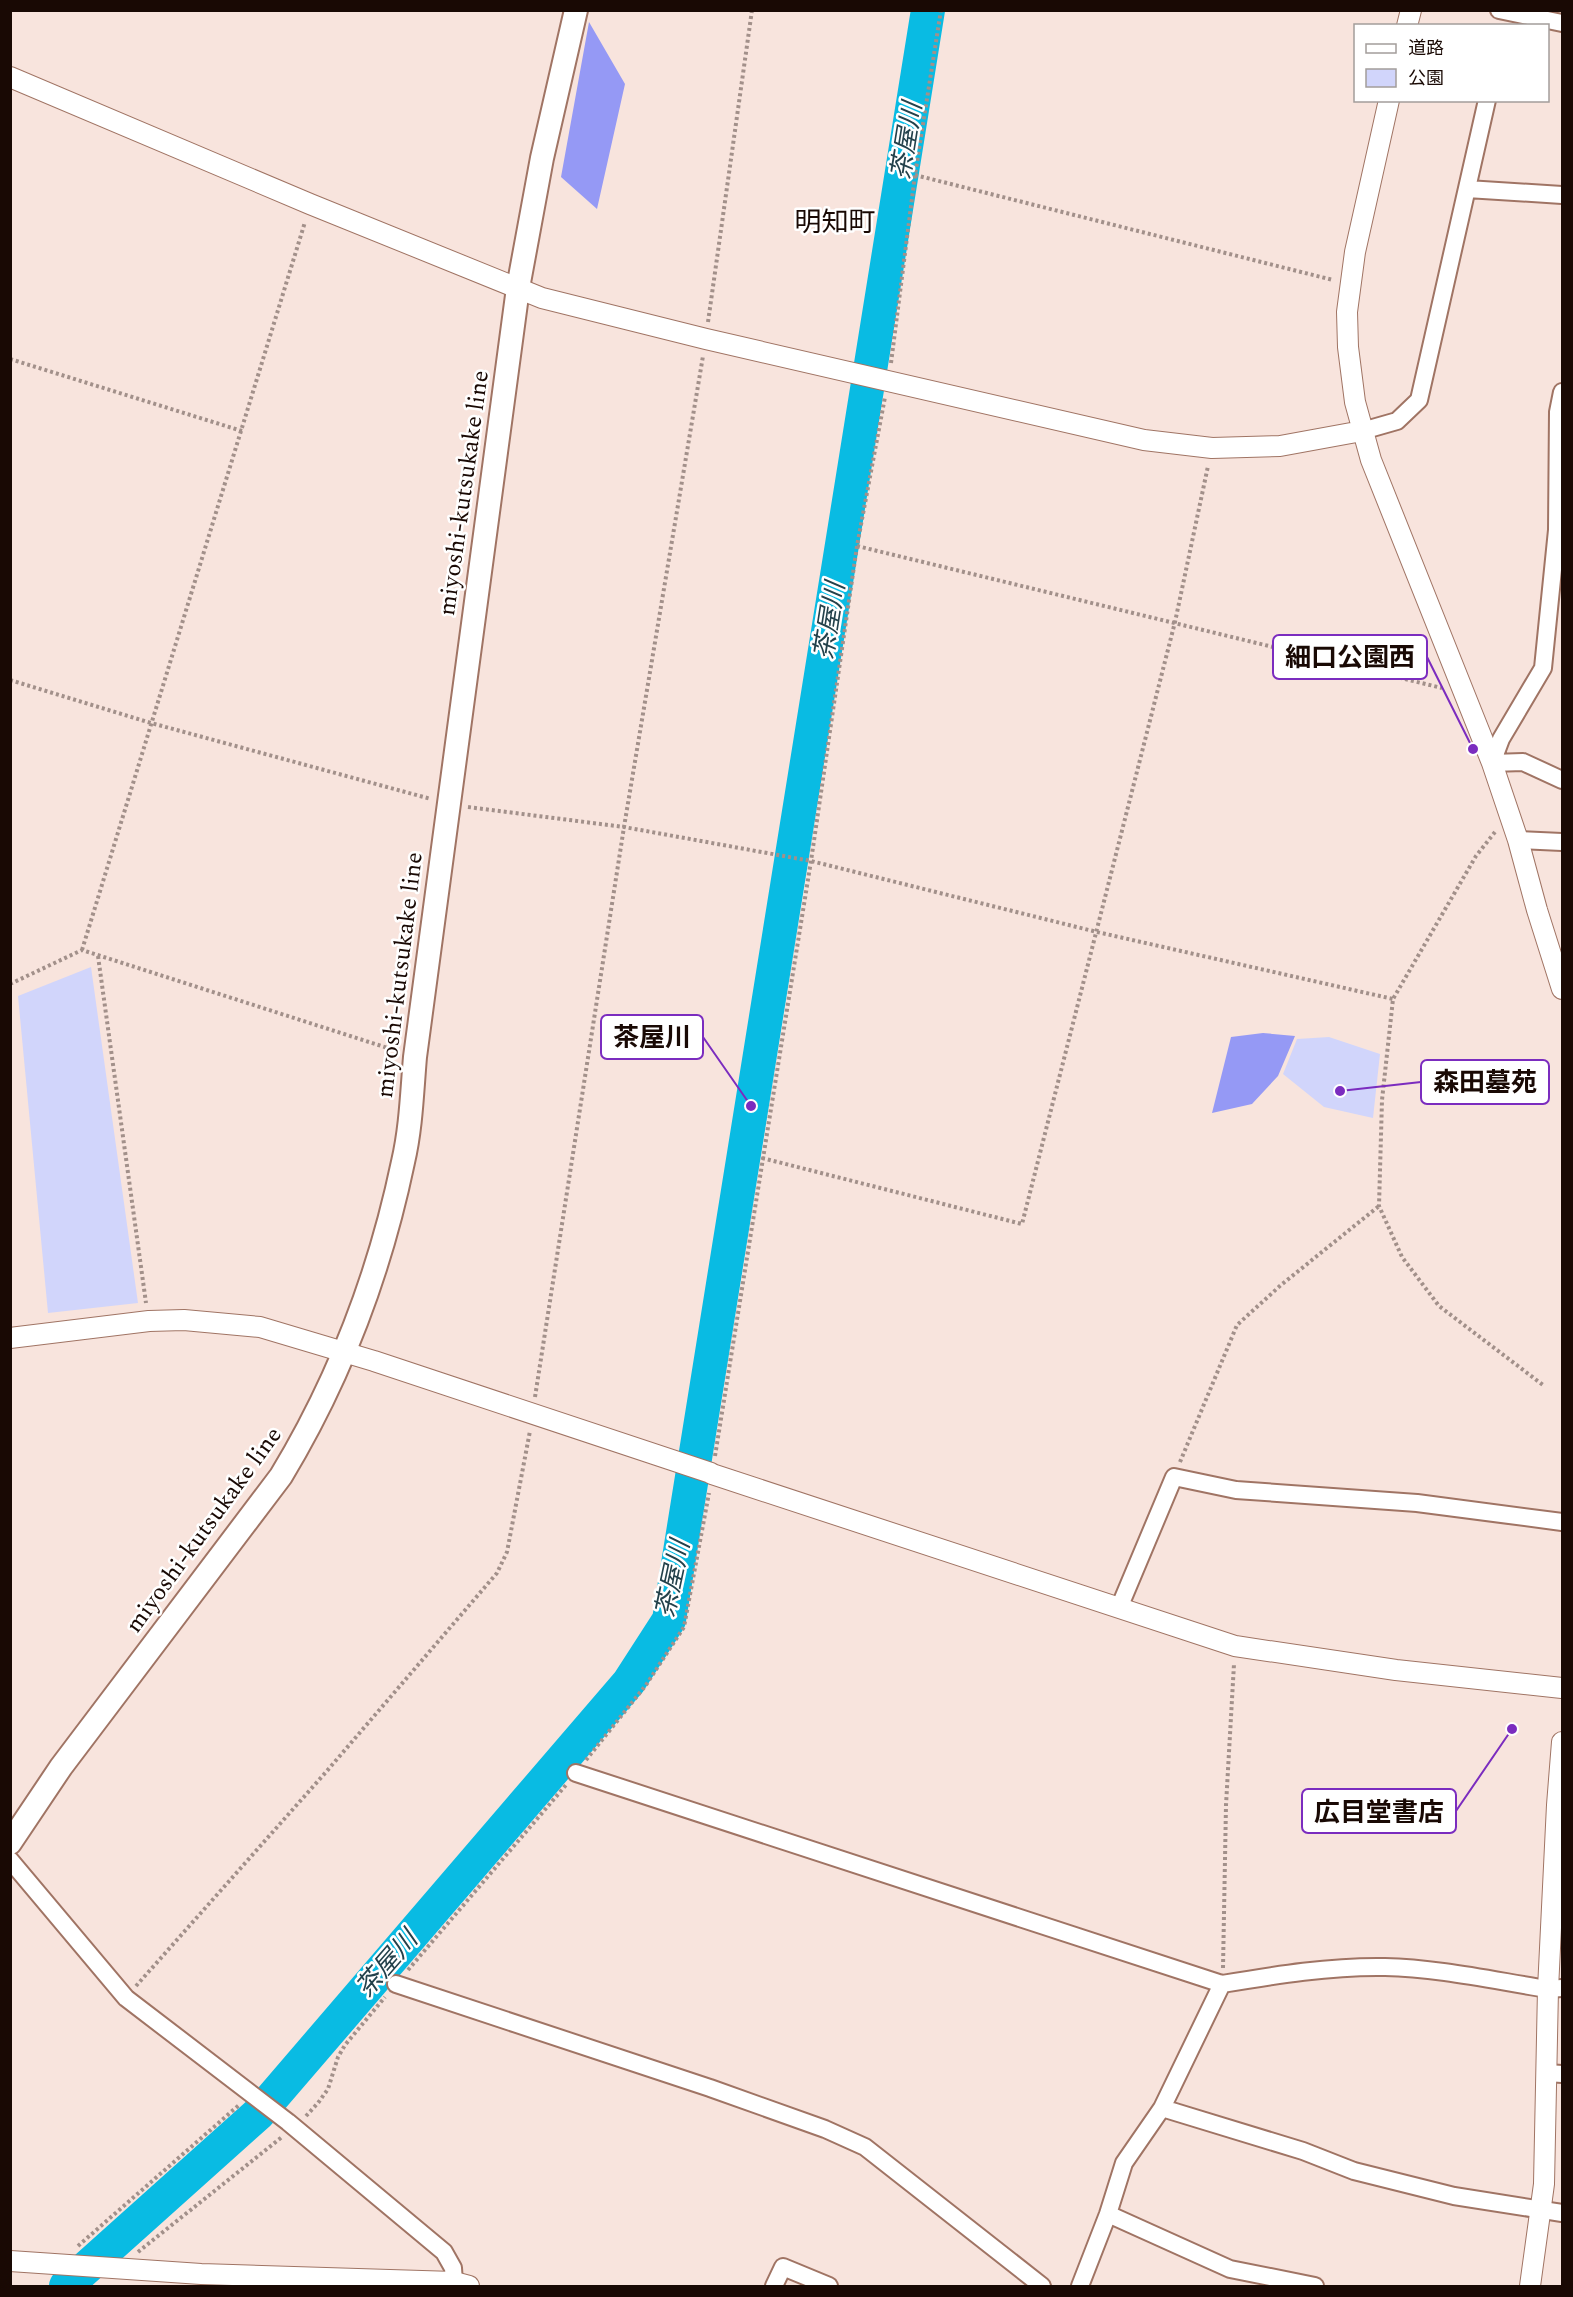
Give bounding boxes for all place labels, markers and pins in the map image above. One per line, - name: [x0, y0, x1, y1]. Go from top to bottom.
- callout: 細口公園西: [1273, 635, 1427, 679]
- callout: 茶屋川: [601, 1015, 703, 1059]
- callout: 森田墓苑: [1421, 1060, 1549, 1104]
- callout: 広目堂書店: [1302, 1789, 1456, 1833]

